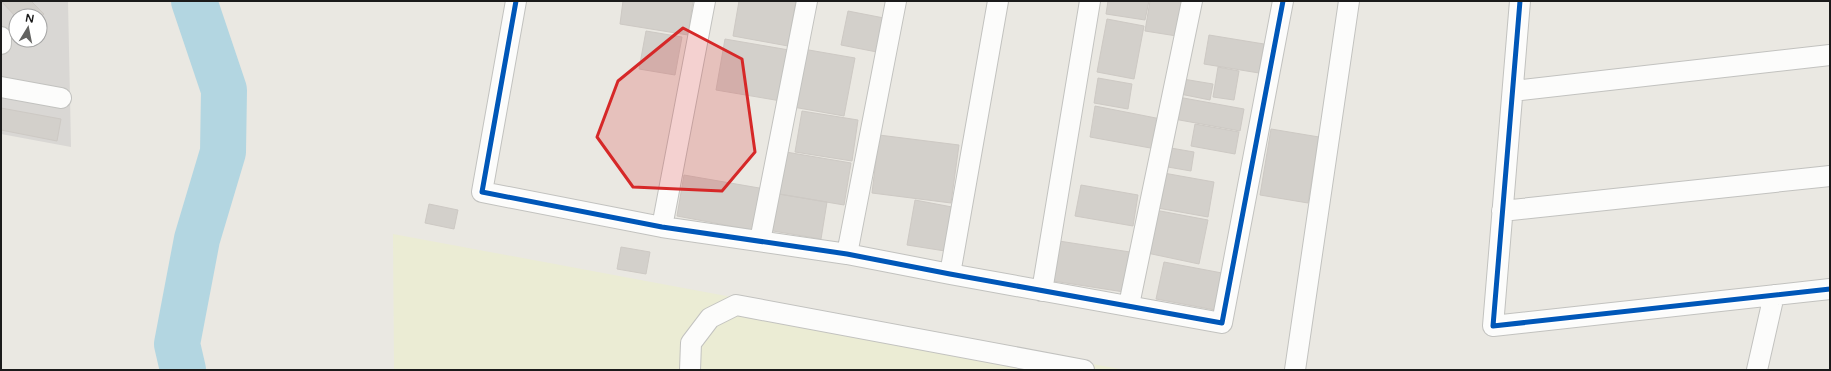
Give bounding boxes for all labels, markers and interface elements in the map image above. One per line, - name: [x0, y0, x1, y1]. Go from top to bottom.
- north arrow: [8, 8, 48, 48]
- text: N: [24, 11, 35, 26]

